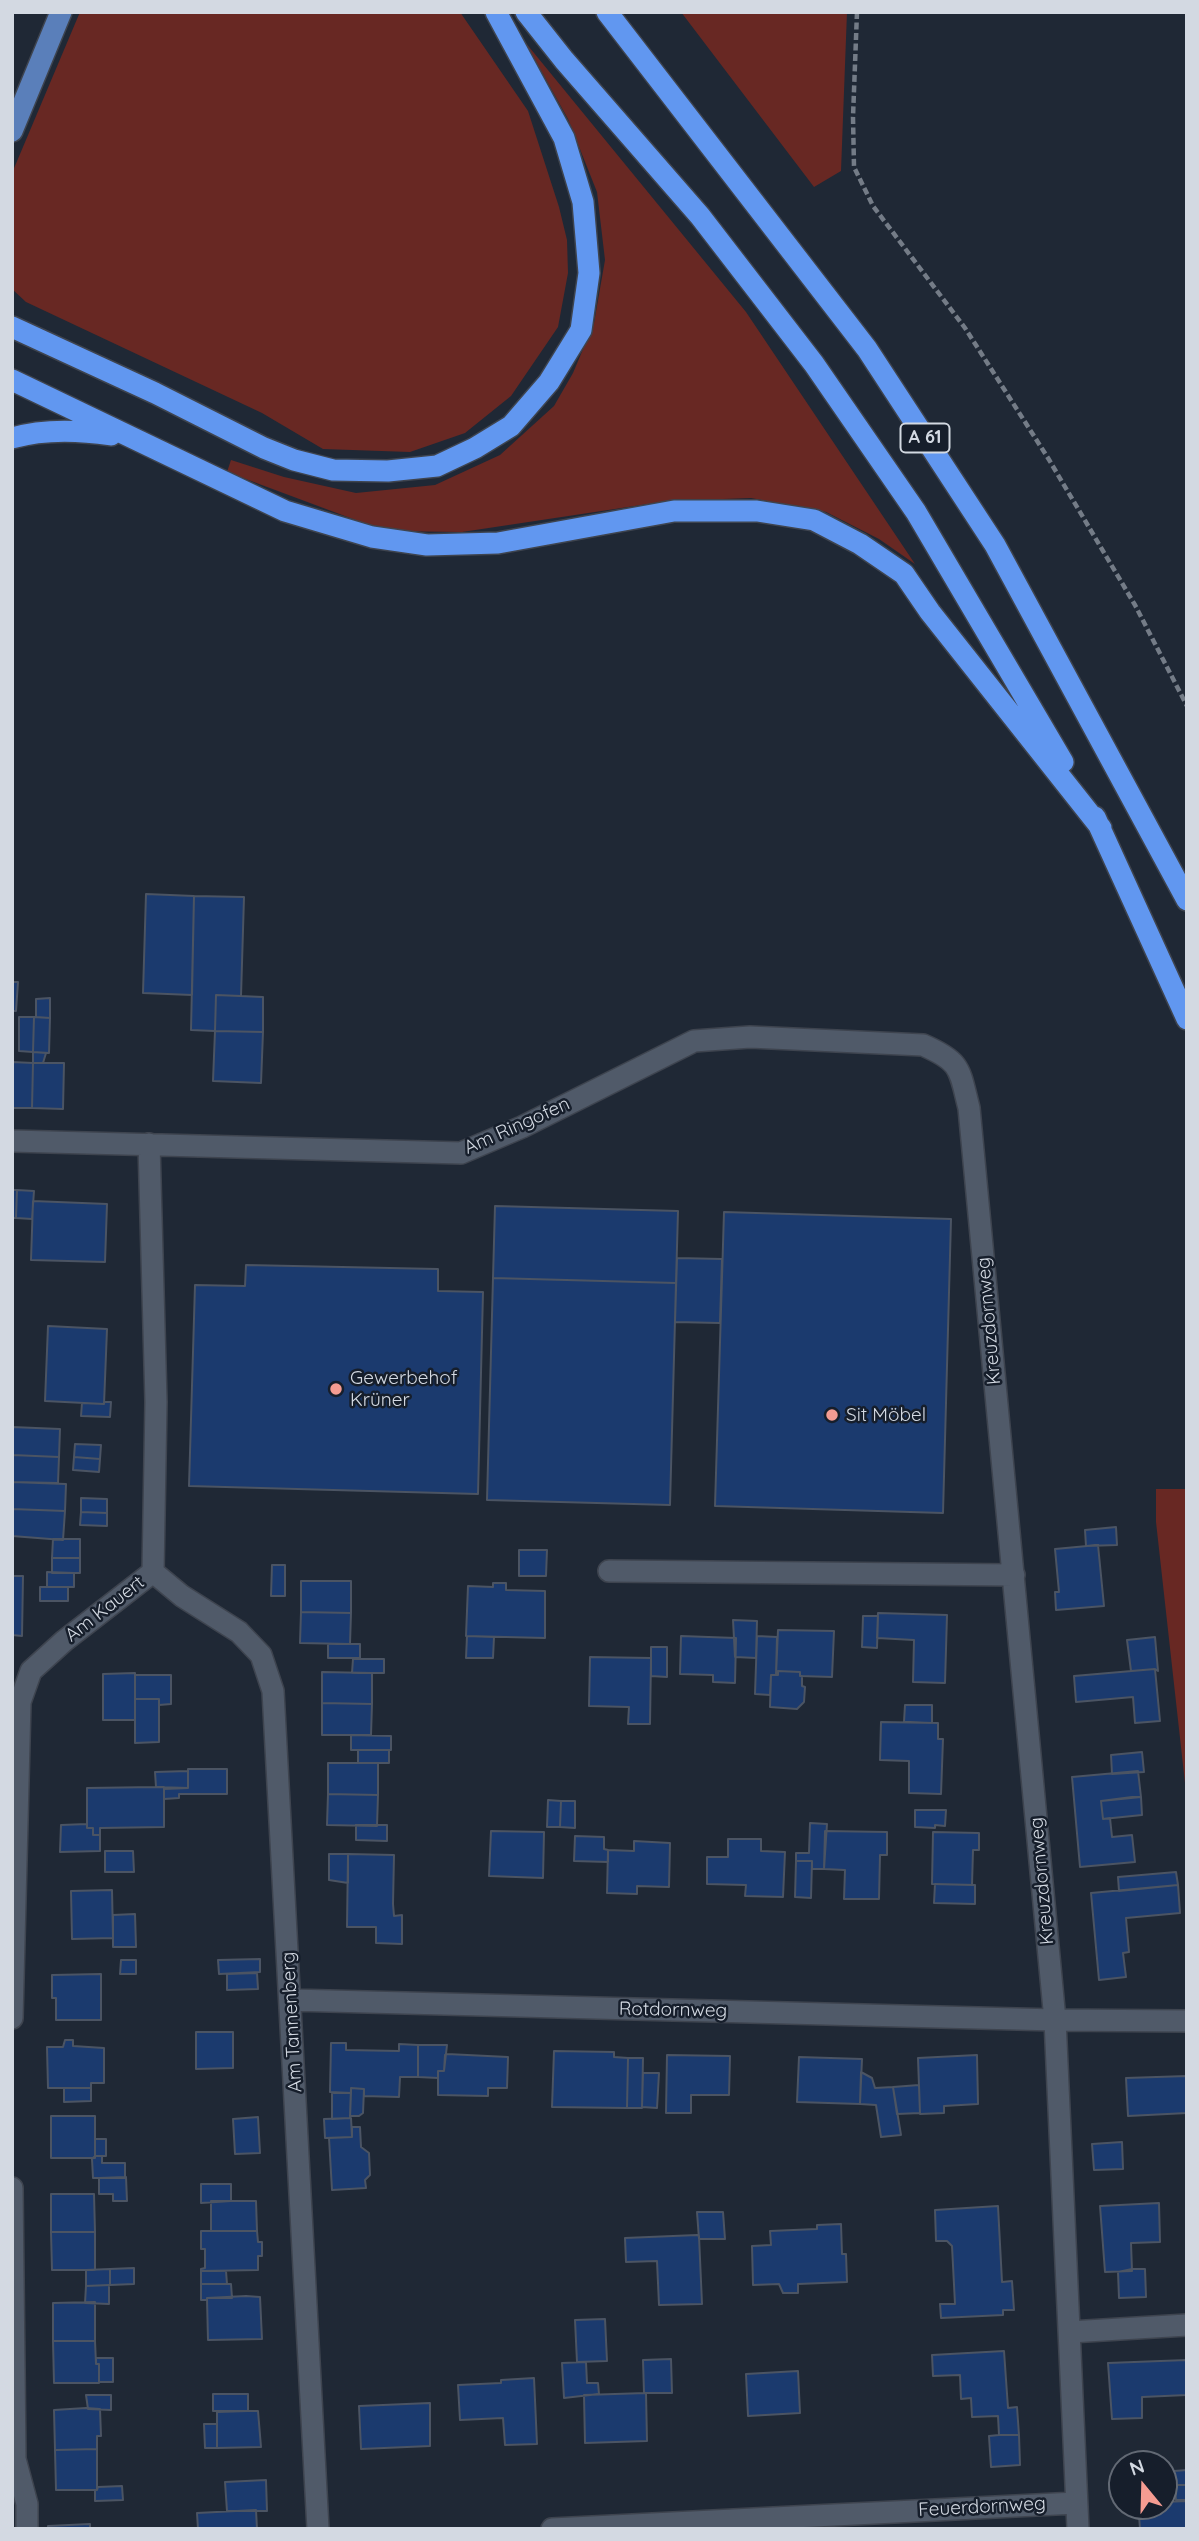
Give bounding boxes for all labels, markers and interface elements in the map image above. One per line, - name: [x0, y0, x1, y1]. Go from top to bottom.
- road number: A 61: [900, 424, 950, 452]
- street label: Am Ringofen: [461, 1093, 573, 1159]
- street label: Kreuzdornweg: [972, 1256, 1006, 1386]
- place label: Gewerbehof Krüner: [350, 1367, 458, 1411]
- marker: Gewerbehof Krüner: [328, 1381, 344, 1397]
- place label: Sit Möbel: [846, 1404, 926, 1426]
- marker: Sit Möbel: [824, 1407, 840, 1423]
- street label: Am Kauert: [61, 1571, 149, 1647]
- street label: Kreuzdornweg: [1025, 1816, 1059, 1946]
- street label: Am Tannenberg: [277, 1951, 307, 2093]
- street label: Rotdornweg: [619, 1998, 727, 2022]
- north arrow: [1108, 2450, 1178, 2520]
- text: N: [1126, 2453, 1147, 2481]
- street label: Feuerdornweg: [918, 2492, 1046, 2522]

